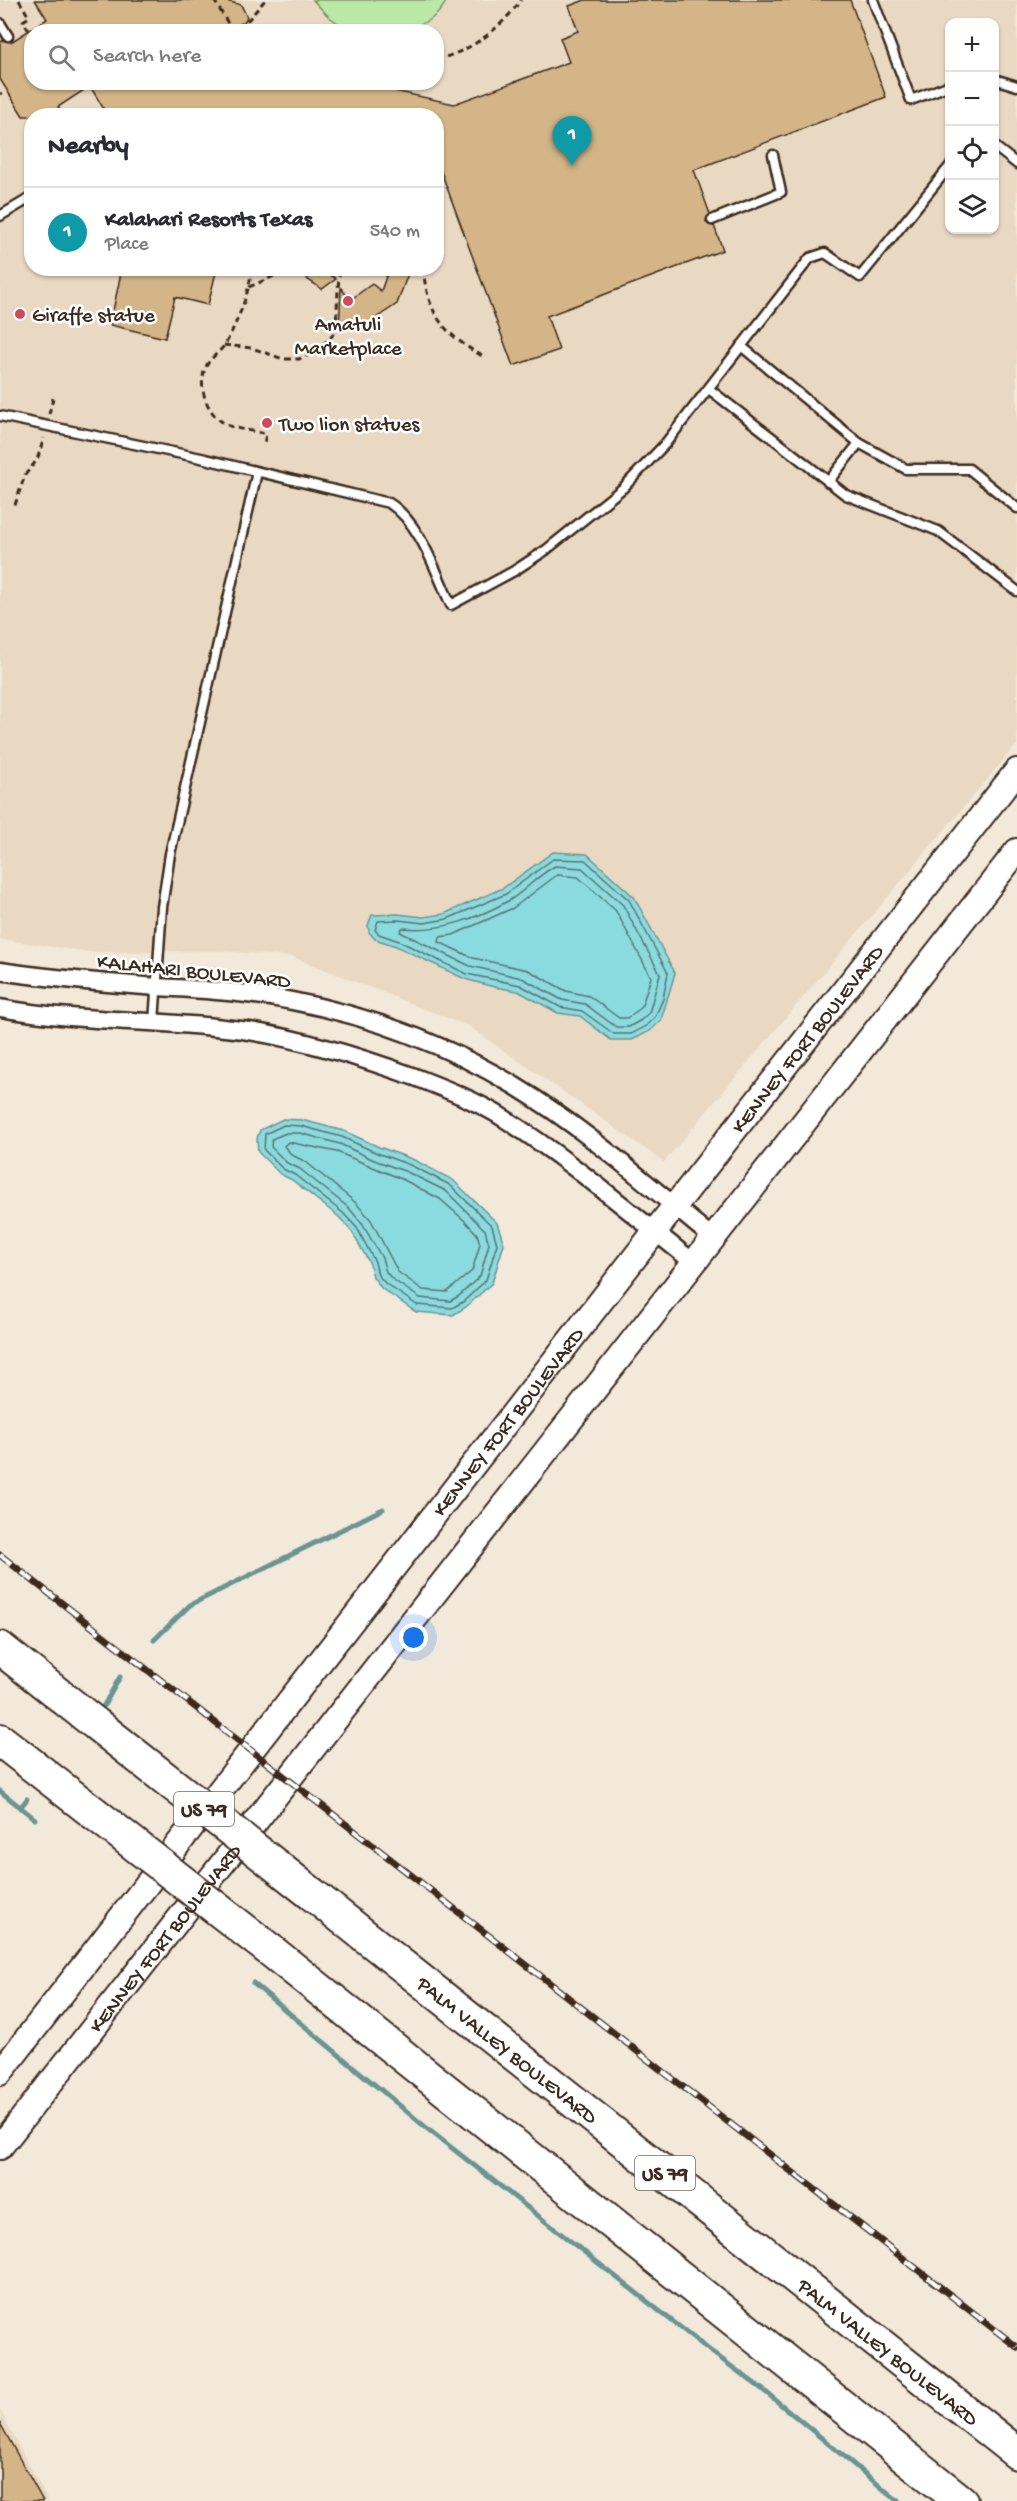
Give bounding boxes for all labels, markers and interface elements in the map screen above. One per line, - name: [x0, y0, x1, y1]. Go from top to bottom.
- map controls: [945, 18, 999, 234]
- button: +: [945, 18, 999, 72]
- search box: [24, 24, 444, 90]
- icon: search: [45, 41, 78, 74]
- text: Search here: [93, 44, 201, 70]
- button: −: [945, 72, 999, 126]
- pin: 1: [552, 116, 592, 166]
- button: locate: [945, 126, 999, 180]
- text: Nearby: [48, 132, 129, 163]
- button: layers: [945, 180, 999, 234]
- text: Kalahari Resorts Texas: [105, 208, 312, 234]
- text: 1: [63, 221, 72, 244]
- text: 540 m: [370, 221, 420, 244]
- text: Place: [105, 234, 149, 257]
- marker: Amatuli Marketplace: [341, 294, 355, 308]
- place label: Giraffe statue: [32, 305, 156, 330]
- marker: Giraffe statue: [13, 307, 27, 321]
- place label: Amatuli Marketplace: [294, 314, 403, 363]
- place label: Two lion statues: [278, 414, 420, 439]
- marker: Two lion statues: [260, 416, 274, 430]
- street label: KENNEY FORT BOULEVARD: [728, 941, 891, 1140]
- street label: KALAHARI BOULEVARD: [96, 951, 292, 996]
- street label: KENNEY FORT BOULEVARD: [429, 1324, 592, 1523]
- your location: [399, 1623, 428, 1652]
- road number: US 79: [174, 1792, 234, 1826]
- street label: KENNEY FORT BOULEVARD: [85, 1840, 249, 2039]
- street label: PALM VALLEY BOULEVARD: [410, 1972, 601, 2132]
- road number: US 79: [635, 2156, 695, 2190]
- street label: PALM VALLEY BOULEVARD: [790, 2274, 982, 2433]

